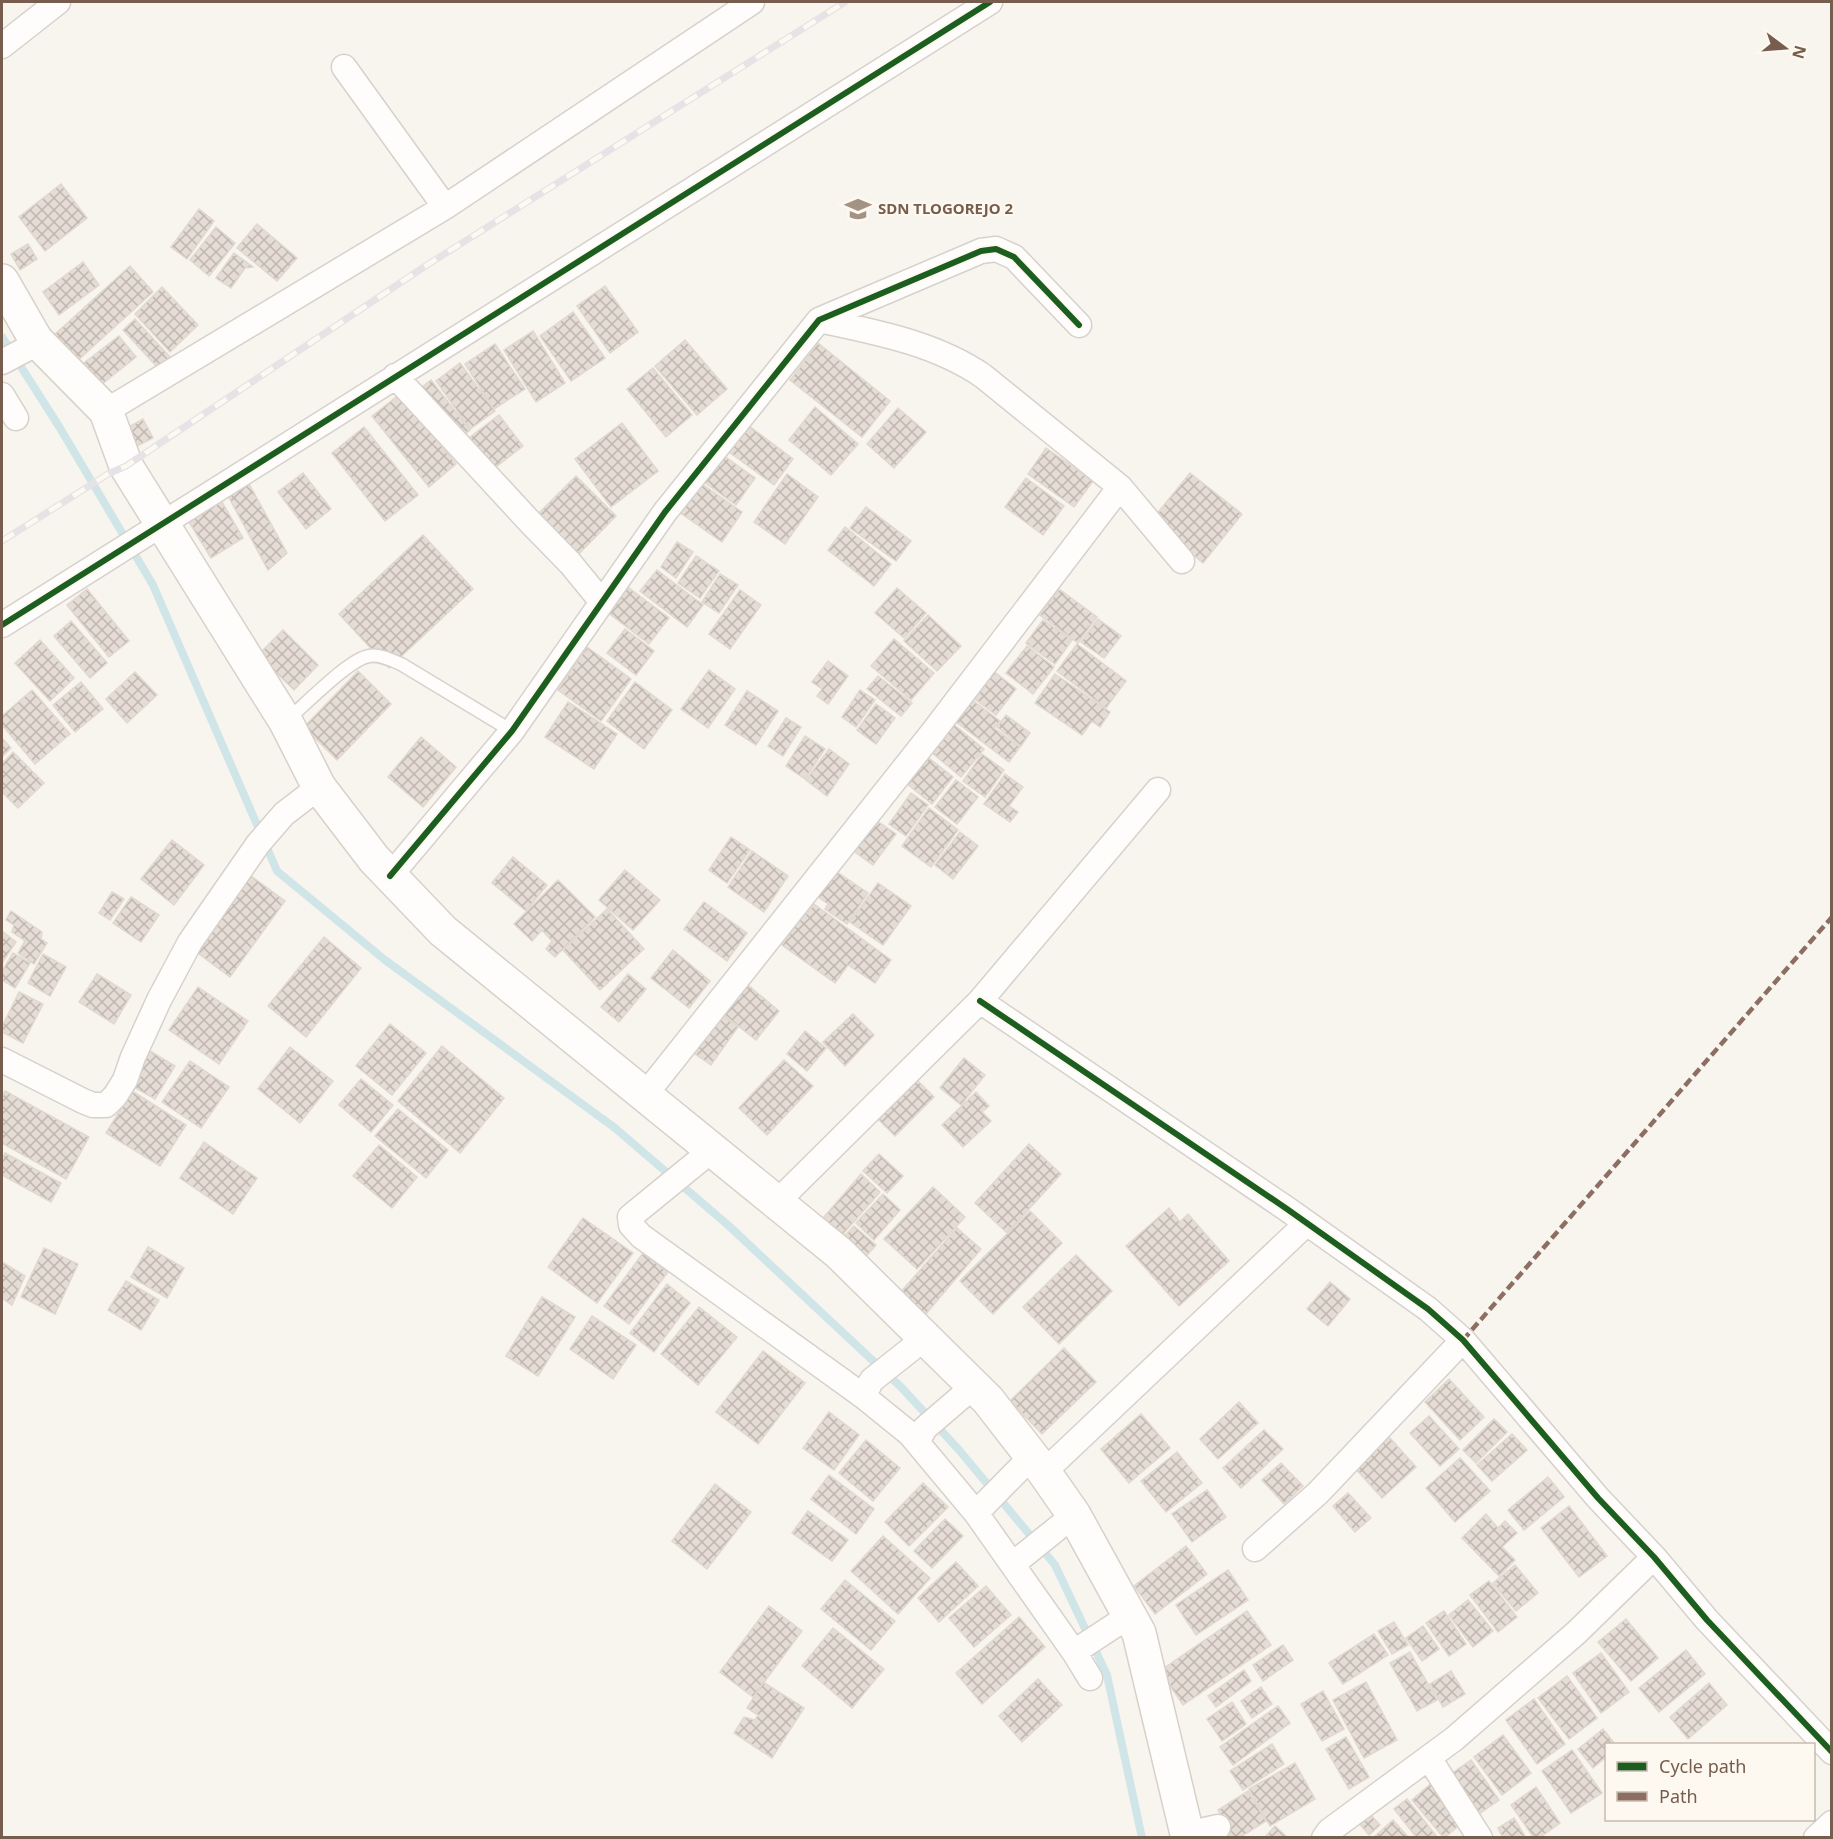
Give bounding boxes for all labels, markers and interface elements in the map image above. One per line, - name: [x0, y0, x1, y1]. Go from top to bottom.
- north arrow: [1755, 18, 1815, 78]
- text: N: [1787, 43, 1812, 61]
- school or university icon: SDN TLOGOREJO 2: [843, 194, 873, 224]
- place label: SDN TLOGOREJO 2: [878, 198, 1014, 218]
- legend: [1605, 1743, 1815, 1821]
- text: Cycle path: [1659, 1754, 1746, 1778]
- text: Path: [1659, 1784, 1698, 1808]

